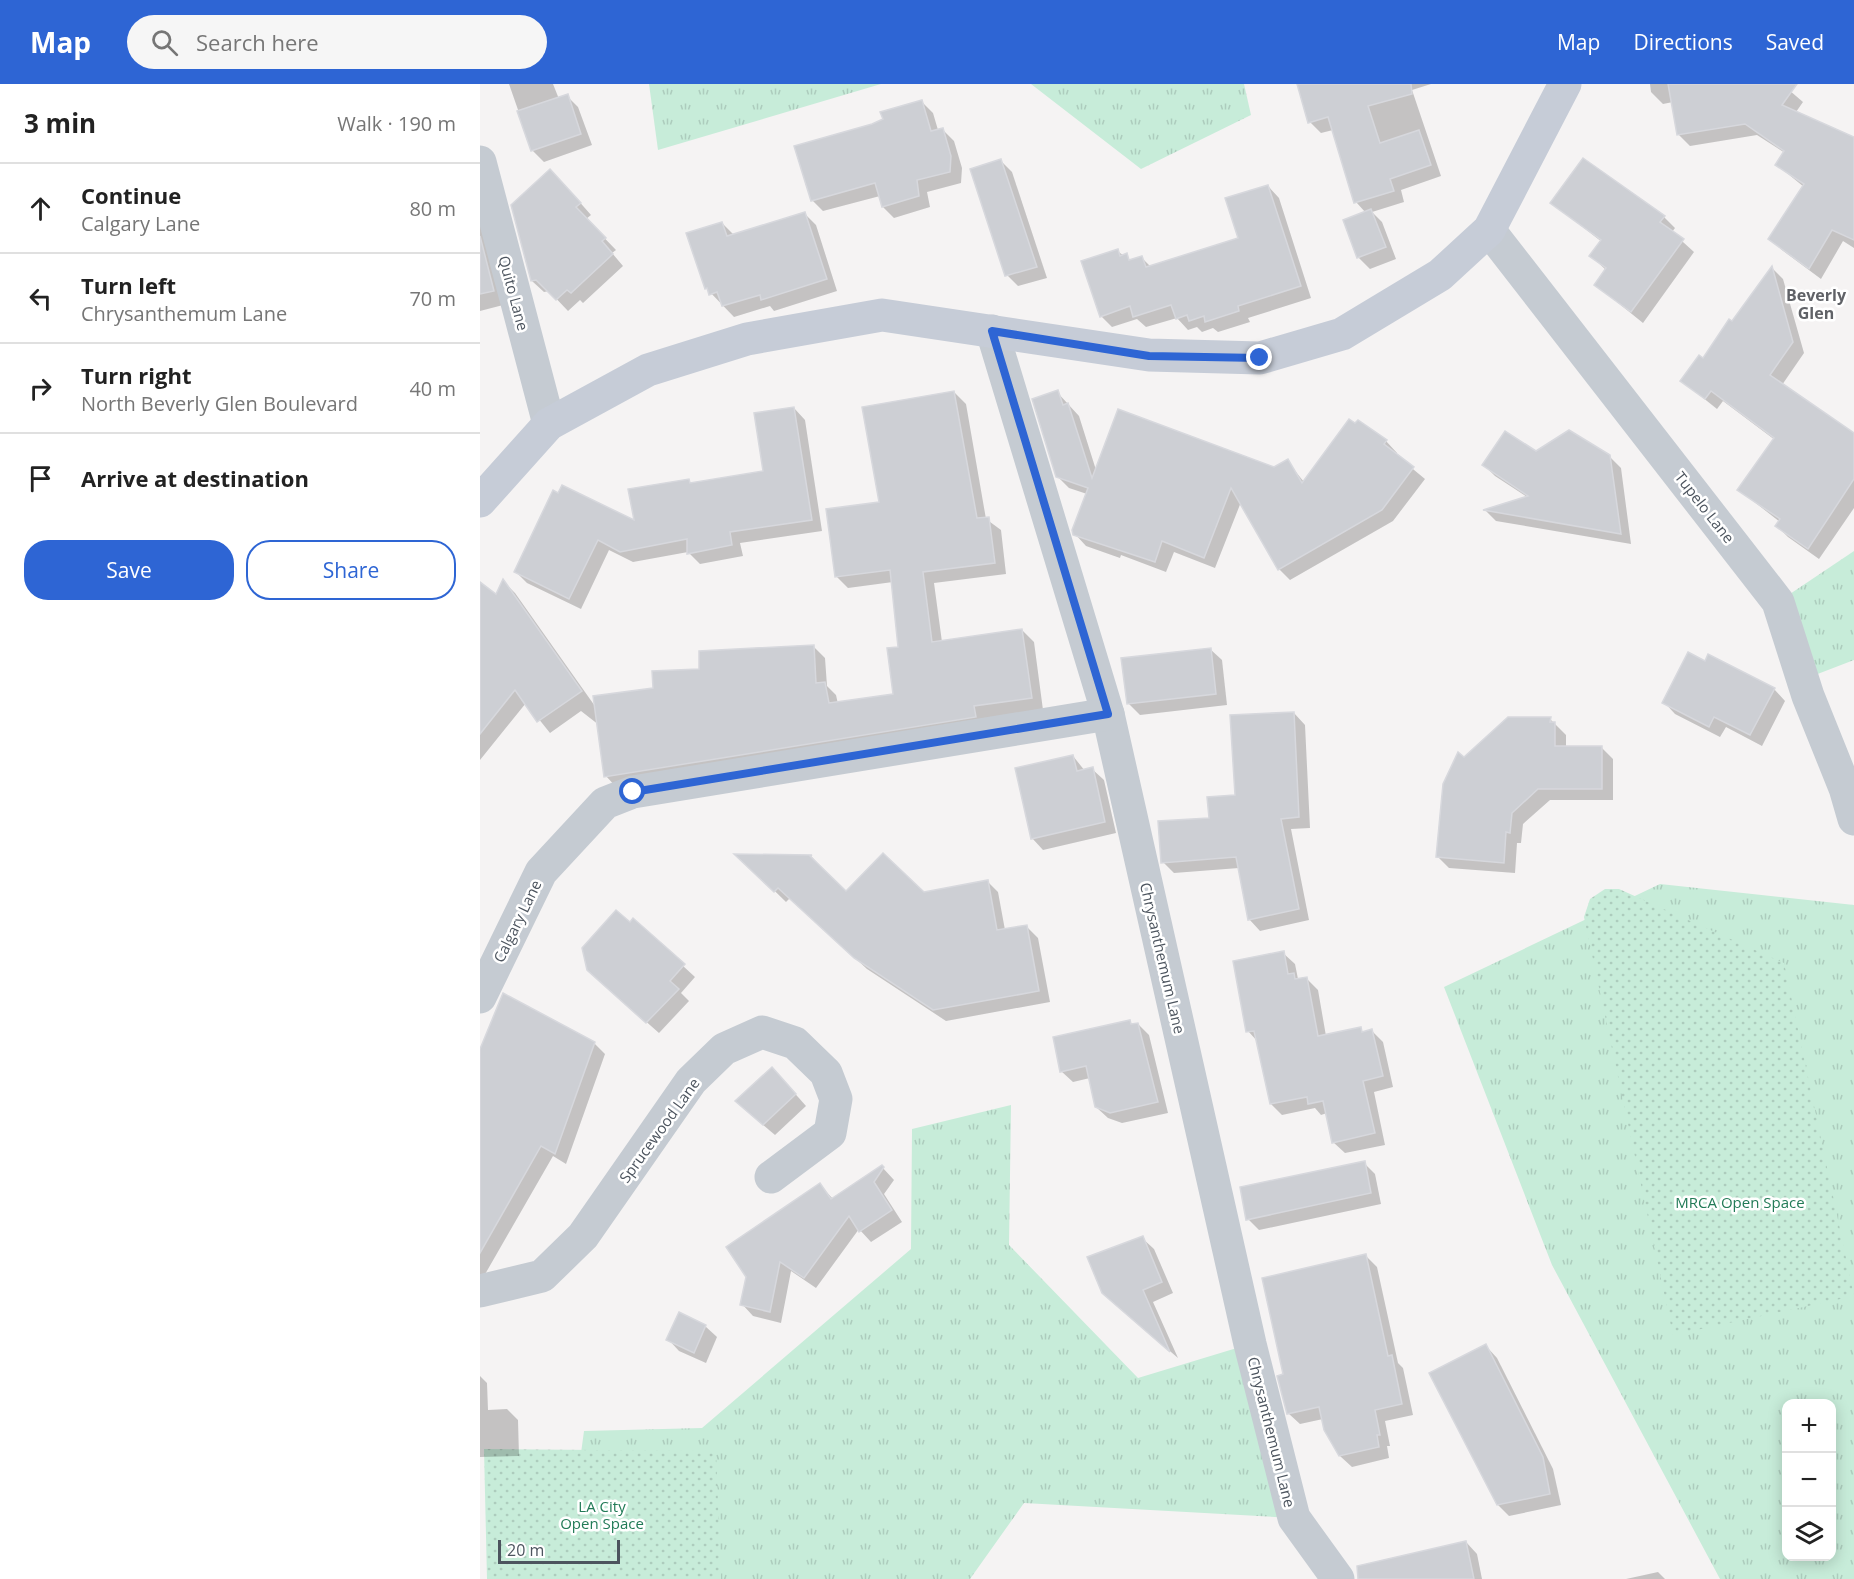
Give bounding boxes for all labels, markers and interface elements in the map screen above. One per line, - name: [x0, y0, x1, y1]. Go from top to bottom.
- search box: [127, 15, 547, 69]
- text: Map: [30, 23, 91, 61]
- icon: search: [148, 26, 181, 59]
- text: Search here: [196, 27, 319, 57]
- text: Map: [1557, 28, 1600, 56]
- text: Directions: [1633, 28, 1733, 56]
- text: Saved: [1766, 28, 1824, 56]
- text: 3 min: [24, 105, 96, 141]
- text: Walk · 190 m: [337, 110, 456, 137]
- text: Continue: [81, 180, 181, 210]
- icon: ahead: [24, 192, 57, 225]
- text: 80 m: [409, 195, 456, 222]
- text: Calgary Lane: [81, 210, 200, 237]
- street label: Quito Lane: [494, 253, 534, 333]
- text: Turn left: [81, 270, 176, 300]
- icon: left: [24, 282, 57, 315]
- district label: Beverly Glen: [1786, 284, 1847, 324]
- text: 70 m: [409, 285, 456, 312]
- text: Chrysanthemum Lane: [81, 300, 287, 327]
- route end: [1246, 344, 1272, 370]
- text: Turn right: [81, 360, 192, 390]
- icon: right: [24, 372, 57, 405]
- text: 40 m: [409, 375, 456, 402]
- text: North Beverly Glen Boulevard: [81, 390, 358, 417]
- icon: arrive: [24, 462, 57, 495]
- text: Arrive at destination: [81, 463, 309, 493]
- street label: Tupelo Lane: [1671, 467, 1739, 547]
- button: Save: [24, 540, 234, 600]
- button: Share: [246, 540, 456, 600]
- route start: [619, 778, 645, 804]
- street label: Calgary Lane: [488, 876, 546, 966]
- street label: Chrysanthemum Lane: [1136, 880, 1190, 1036]
- street label: Sprucewood Lane: [614, 1074, 704, 1186]
- park label: MRCA Open Space: [1675, 1192, 1805, 1212]
- street label: Chrysanthemum Lane: [1244, 1355, 1300, 1509]
- map controls: [1782, 1399, 1836, 1561]
- button: +: [1782, 1399, 1836, 1453]
- button: −: [1782, 1453, 1836, 1507]
- park label: LA City Open Space: [560, 1496, 644, 1533]
- button: layers: [1782, 1507, 1836, 1561]
- scale bar: [498, 1537, 620, 1564]
- text: 20 m: [507, 1539, 544, 1561]

